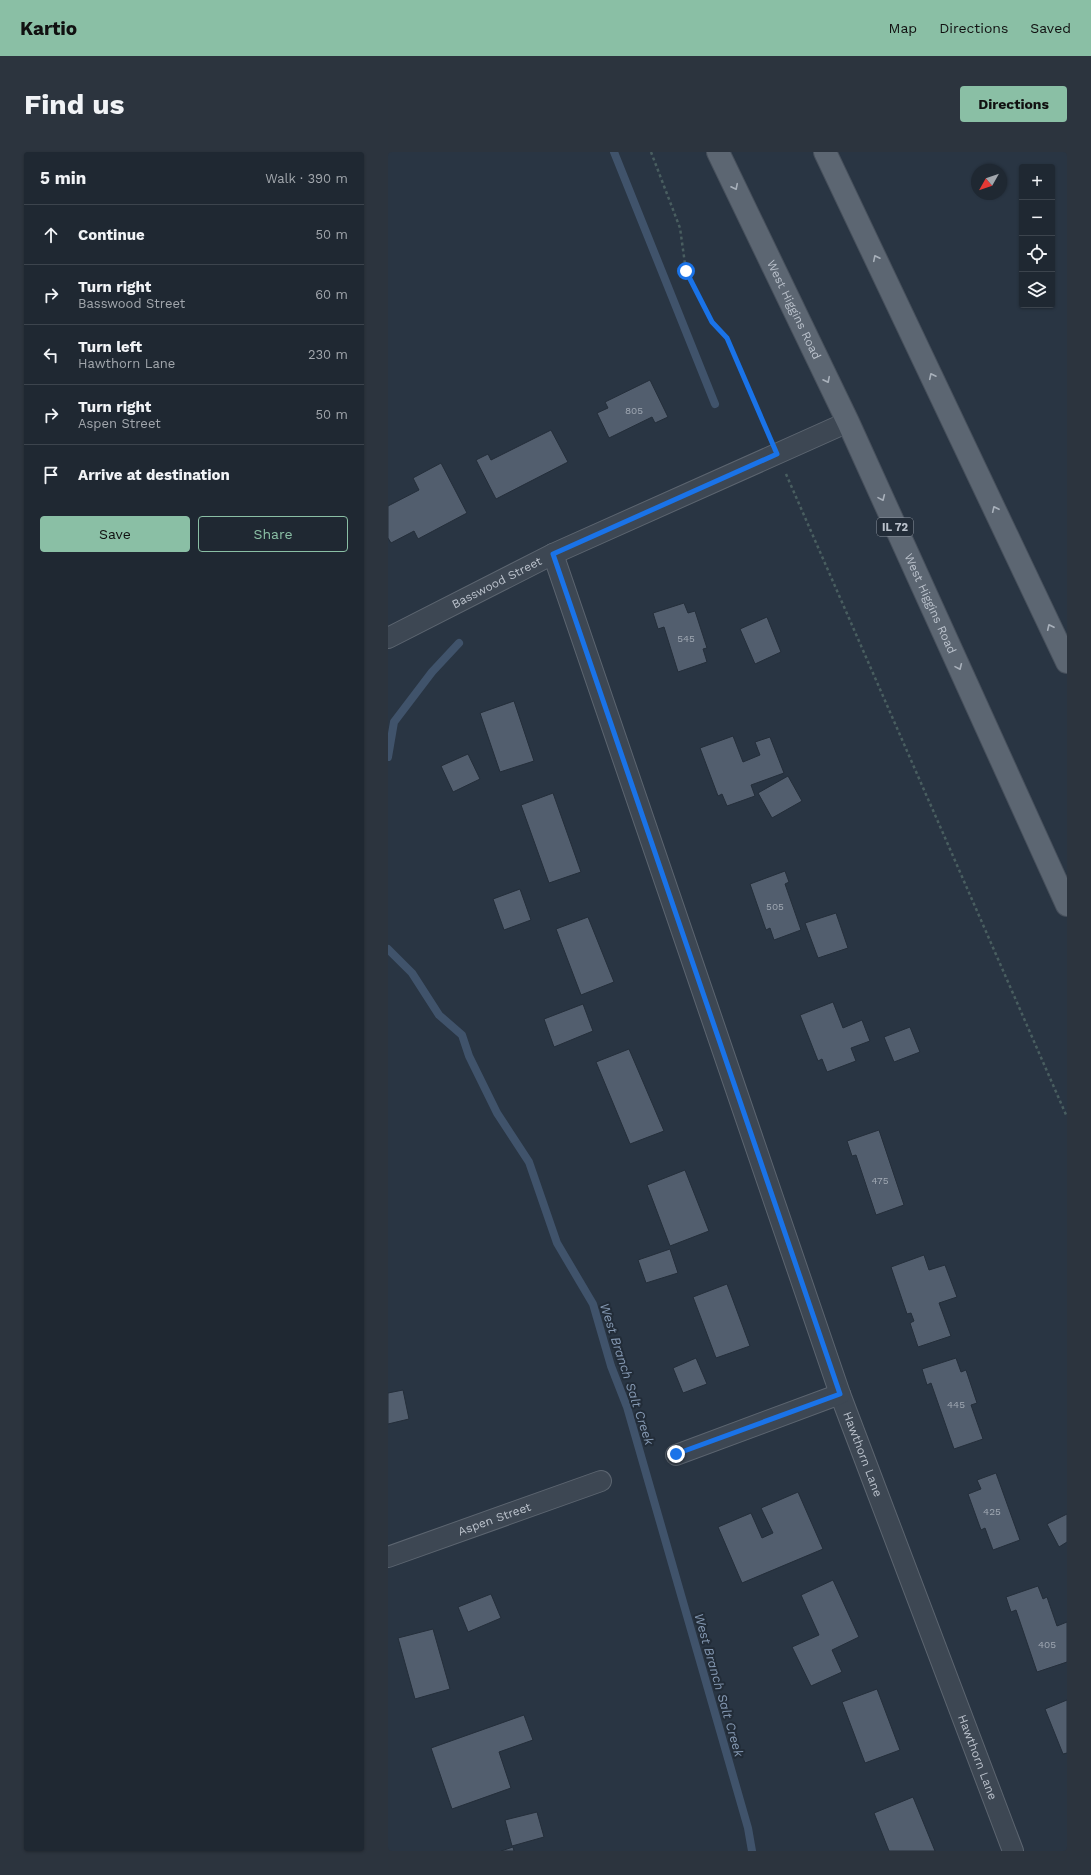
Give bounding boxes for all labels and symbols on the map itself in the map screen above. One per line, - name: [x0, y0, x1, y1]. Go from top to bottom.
- north arrow: [971, 164, 1007, 200]
- one-way arrow: [730, 183, 738, 190]
- one-way arrow: [873, 255, 881, 263]
- street label: West Higgins Road: [764, 258, 824, 362]
- route start: [677, 262, 695, 280]
- one-way arrow: [929, 372, 937, 380]
- one-way arrow: [822, 376, 830, 383]
- house number: 805: [625, 405, 643, 416]
- one-way arrow: [877, 494, 885, 501]
- one-way arrow: [992, 506, 1000, 514]
- road number: IL 72: [877, 518, 913, 536]
- street label: West Higgins Road: [901, 551, 959, 656]
- street label: Basswood Street: [449, 554, 544, 611]
- one-way arrow: [1047, 624, 1055, 631]
- house number: 545: [677, 633, 695, 644]
- one-way arrow: [954, 663, 962, 671]
- house number: 505: [766, 901, 784, 912]
- house number: 475: [871, 1175, 889, 1186]
- water label: West Branch Salt Creek: [597, 1301, 657, 1448]
- house number: 445: [947, 1399, 965, 1410]
- street label: Hawthorn Lane: [840, 1410, 885, 1499]
- route end: [667, 1445, 685, 1463]
- street label: Aspen Street: [456, 1500, 533, 1538]
- house number: 425: [983, 1506, 1001, 1517]
- water label: West Branch Salt Creek: [691, 1611, 747, 1759]
- house number: 405: [1038, 1639, 1056, 1650]
- street label: Hawthorn Lane: [955, 1713, 1000, 1802]

